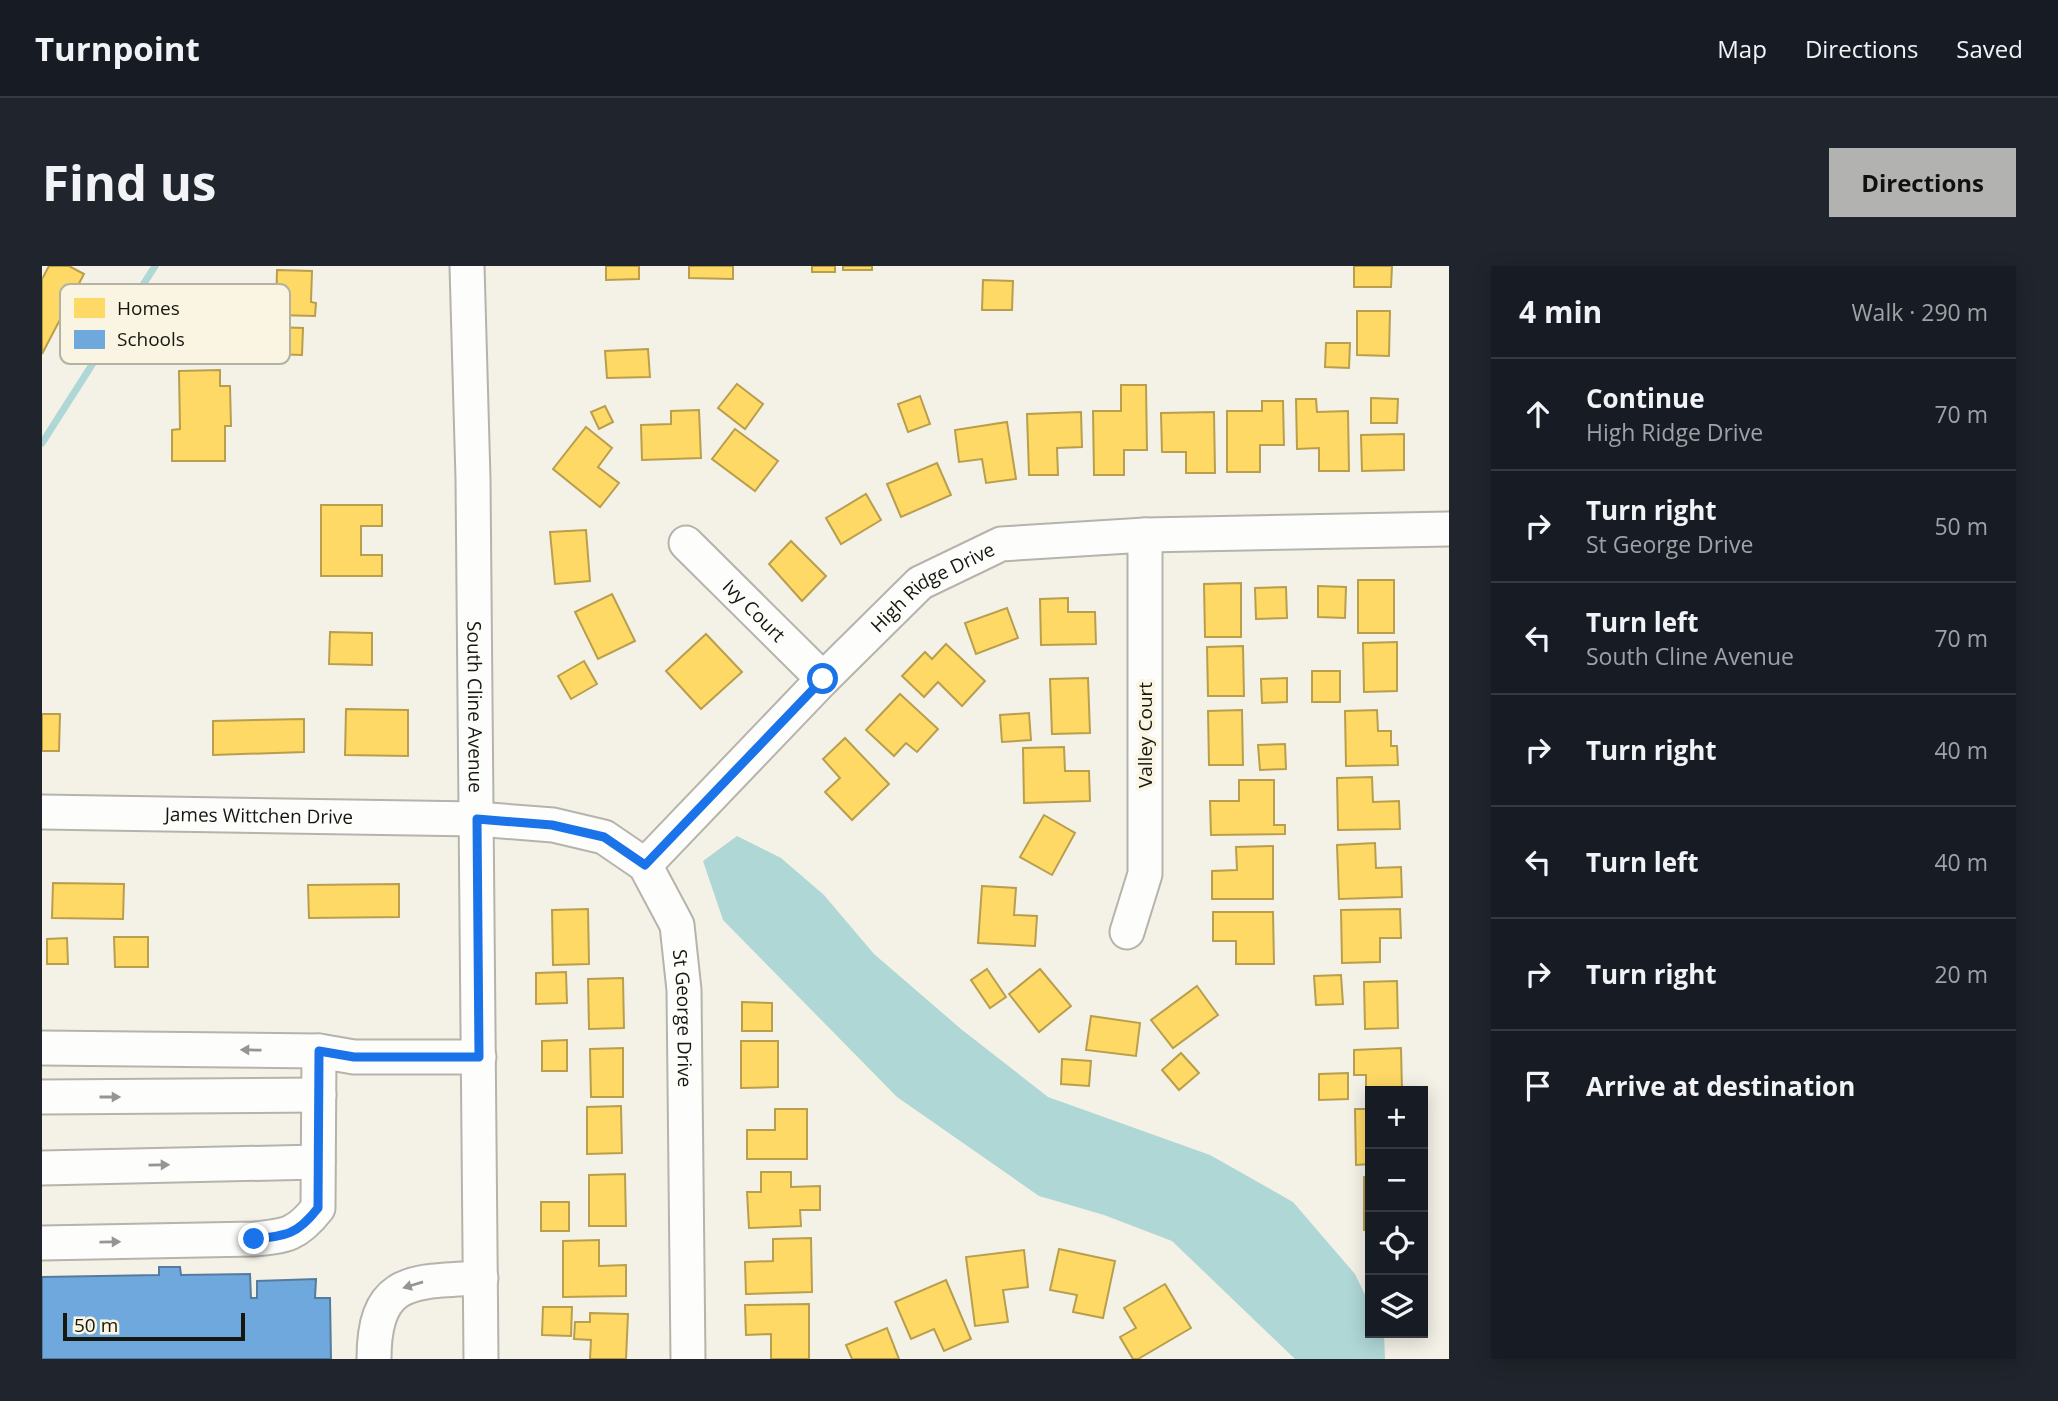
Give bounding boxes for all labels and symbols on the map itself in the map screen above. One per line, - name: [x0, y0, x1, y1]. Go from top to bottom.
- legend: [60, 284, 290, 364]
- text: Homes: [117, 295, 180, 321]
- text: Schools: [117, 326, 185, 352]
- street label: High Ridge Drive: [865, 536, 999, 638]
- street label: Ivy Court: [717, 574, 791, 648]
- street label: South Cline Avenue: [461, 621, 489, 793]
- route start: [807, 663, 838, 694]
- street label: Valley Court: [1132, 682, 1158, 788]
- street label: James Wittchen Drive: [163, 801, 353, 830]
- street label: St George Drive: [667, 948, 698, 1088]
- one-way arrow: [240, 1045, 262, 1056]
- one-way arrow: [99, 1091, 121, 1103]
- one-way arrow: [148, 1159, 170, 1171]
- route end: [238, 1223, 269, 1254]
- one-way arrow: [99, 1236, 121, 1248]
- one-way arrow: [402, 1280, 423, 1290]
- scale bar: [63, 1310, 245, 1342]

